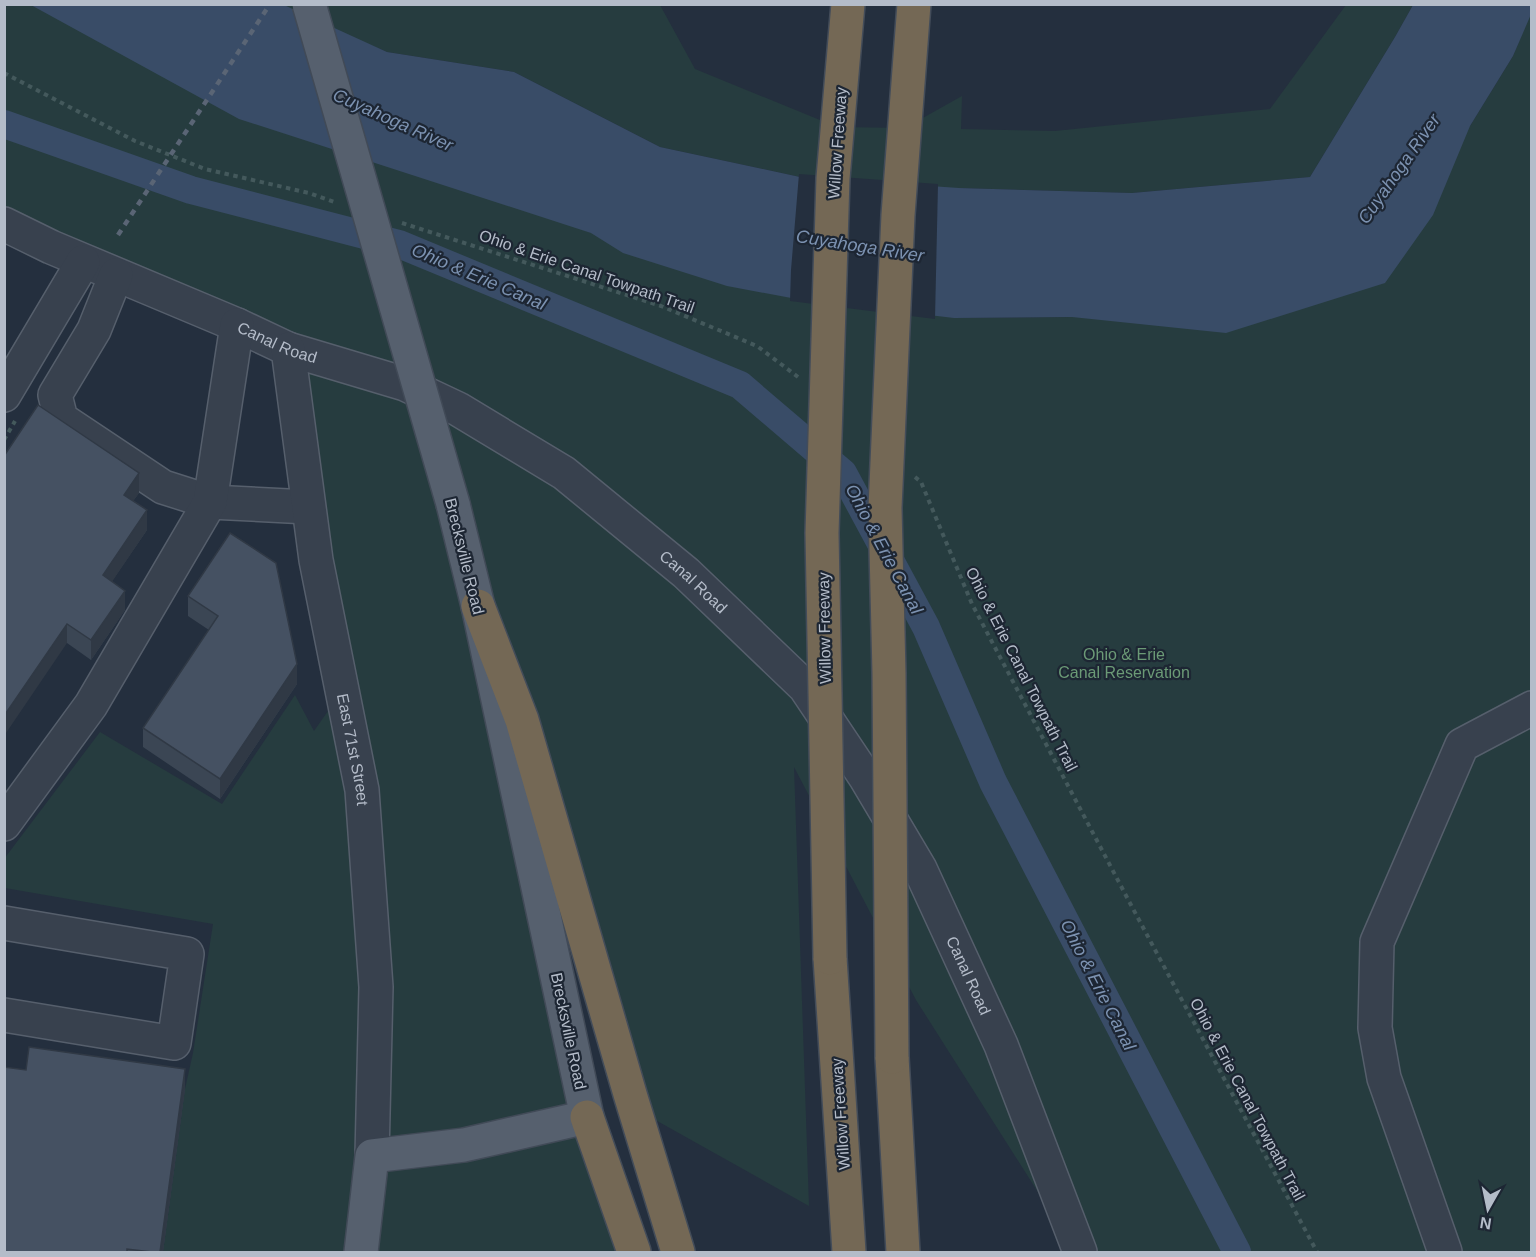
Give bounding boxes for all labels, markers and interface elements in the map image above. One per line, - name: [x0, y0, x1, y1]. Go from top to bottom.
- water label: Cuyahoga River: [330, 85, 457, 156]
- street label: Willow Freeway: [825, 87, 850, 199]
- water label: Cuyahoga River: [1354, 110, 1445, 228]
- street label: Ohio & Erie Canal Towpath Trail: [477, 225, 697, 317]
- water label: Cuyahoga River: [795, 226, 926, 266]
- water label: Ohio & Erie Canal: [408, 239, 550, 315]
- street label: Canal Road: [235, 318, 319, 366]
- water label: Ohio & Erie Canal: [841, 481, 927, 618]
- street label: Brecksville Road: [442, 496, 487, 616]
- street label: Canal Road: [656, 547, 730, 617]
- street label: Ohio & Erie Canal Towpath Trail: [963, 564, 1081, 774]
- street label: Willow Freeway: [815, 572, 834, 684]
- park label: Ohio & Erie Canal Reservation: [1058, 646, 1190, 681]
- street label: East 71st Street: [334, 692, 371, 807]
- water label: Ohio & Erie Canal: [1056, 916, 1140, 1055]
- street label: Canal Road: [943, 934, 994, 1018]
- street label: Brecksville Road: [548, 971, 589, 1091]
- street label: Ohio & Erie Canal Towpath Trail: [1187, 995, 1308, 1203]
- street label: Willow Freeway: [828, 1058, 853, 1170]
- north arrow: [1458, 1179, 1518, 1239]
- text: N: [1479, 1214, 1493, 1233]

